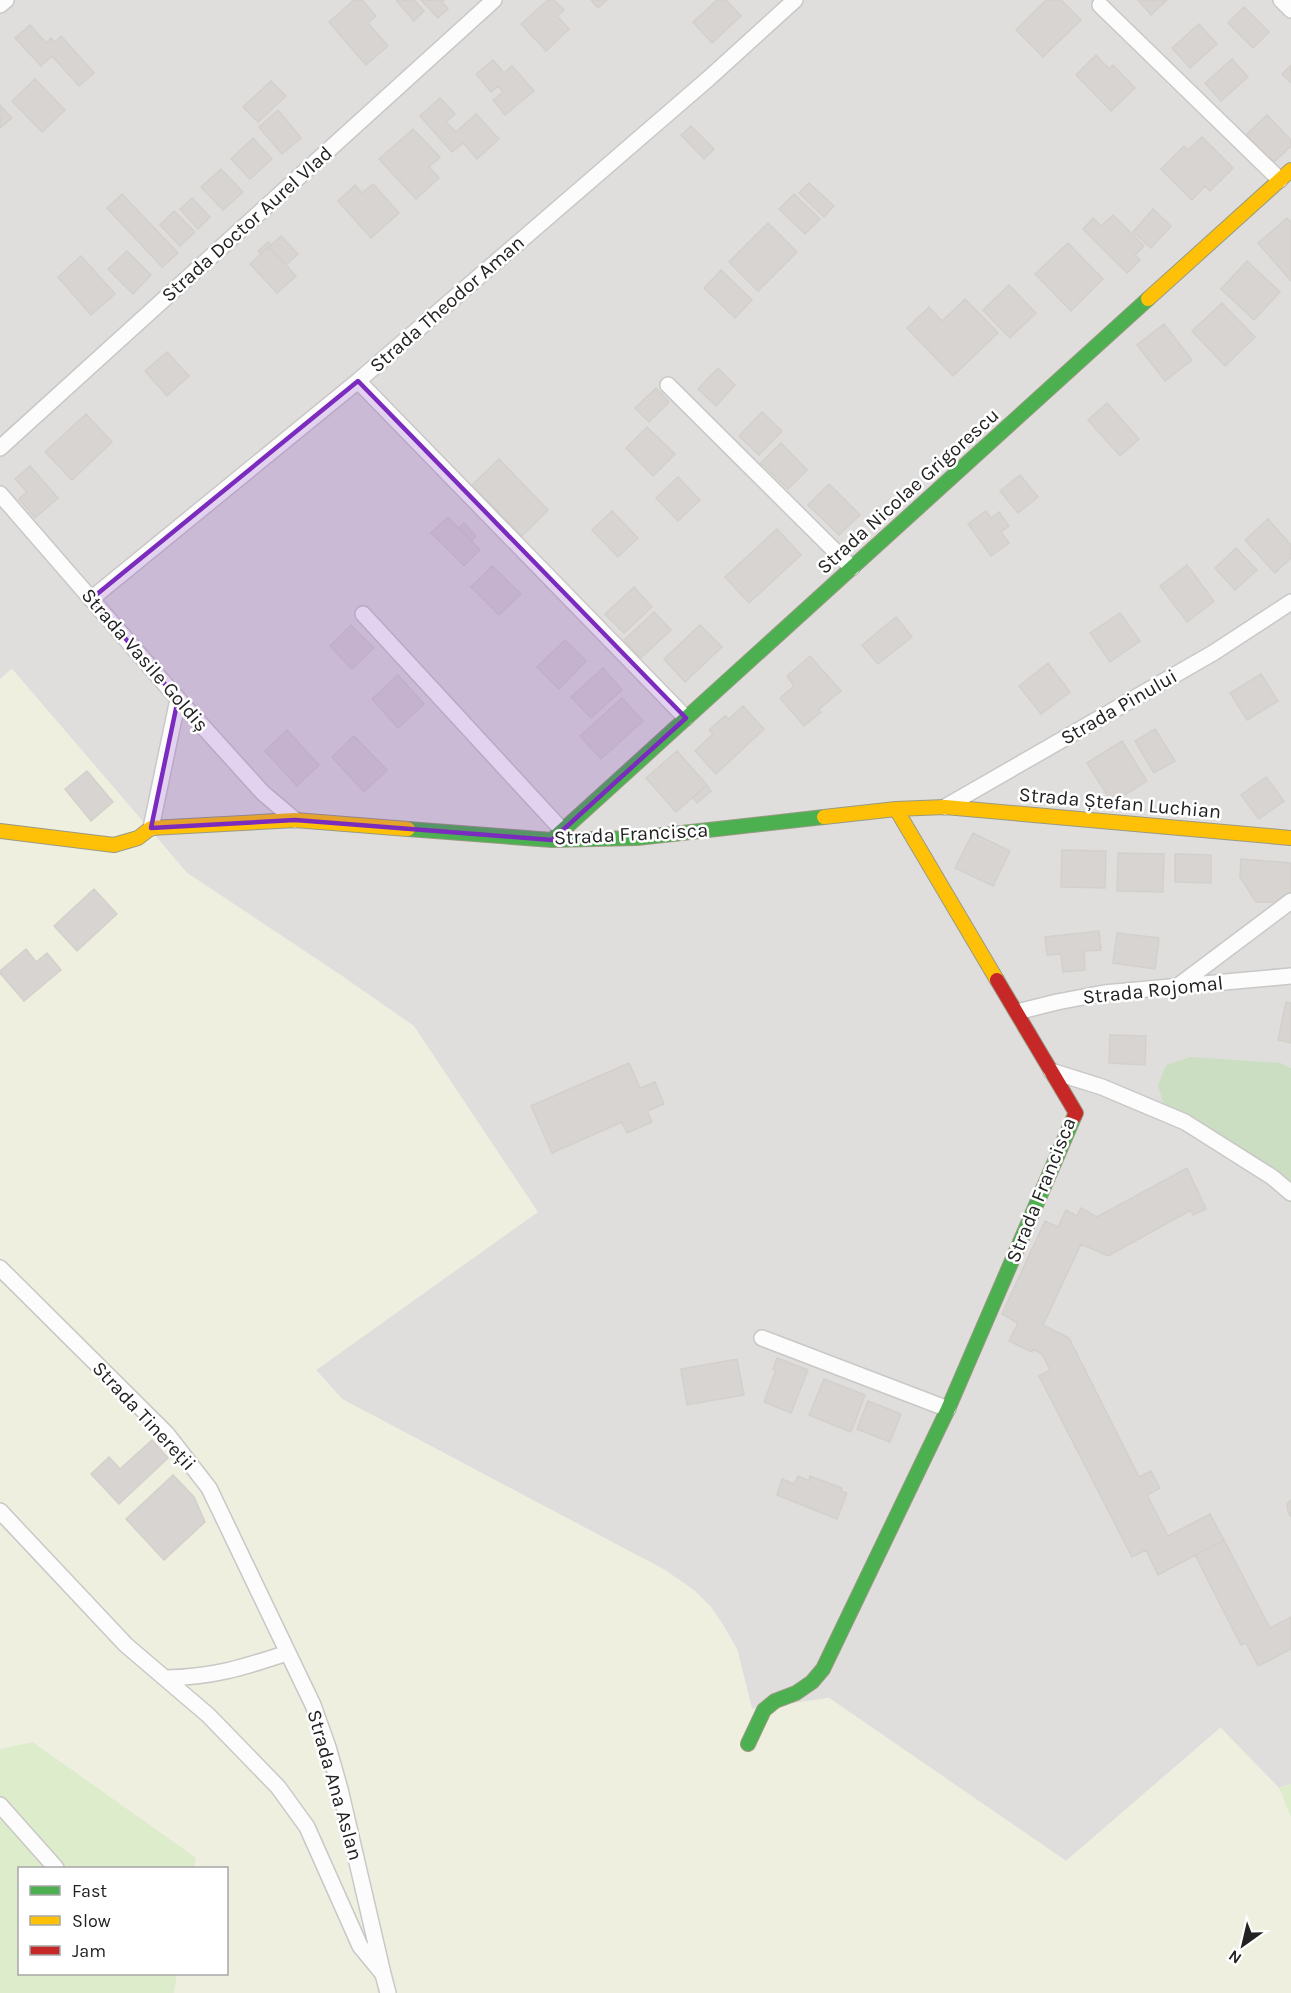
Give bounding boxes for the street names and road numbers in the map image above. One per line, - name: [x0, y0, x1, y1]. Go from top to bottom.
- street label: Strada Doctor Aurel Vlad: [157, 141, 337, 307]
- street label: Strada Theodor Aman: [365, 231, 529, 377]
- street label: Strada Nicolae Grigorescu: [812, 403, 1004, 579]
- street label: Strada Vasile Goldiș: [77, 584, 213, 736]
- street label: Strada Pinului: [1057, 664, 1181, 750]
- street label: Strada Ștefan Luchian: [1018, 783, 1222, 823]
- street label: Strada Francisca: [553, 818, 709, 850]
- street label: Strada Rojomal: [1082, 971, 1224, 1009]
- street label: Strada Francisca: [1001, 1114, 1081, 1266]
- street label: Strada Tinereții: [88, 1357, 200, 1475]
- street label: Strada Ana Aslan: [303, 1707, 367, 1863]

